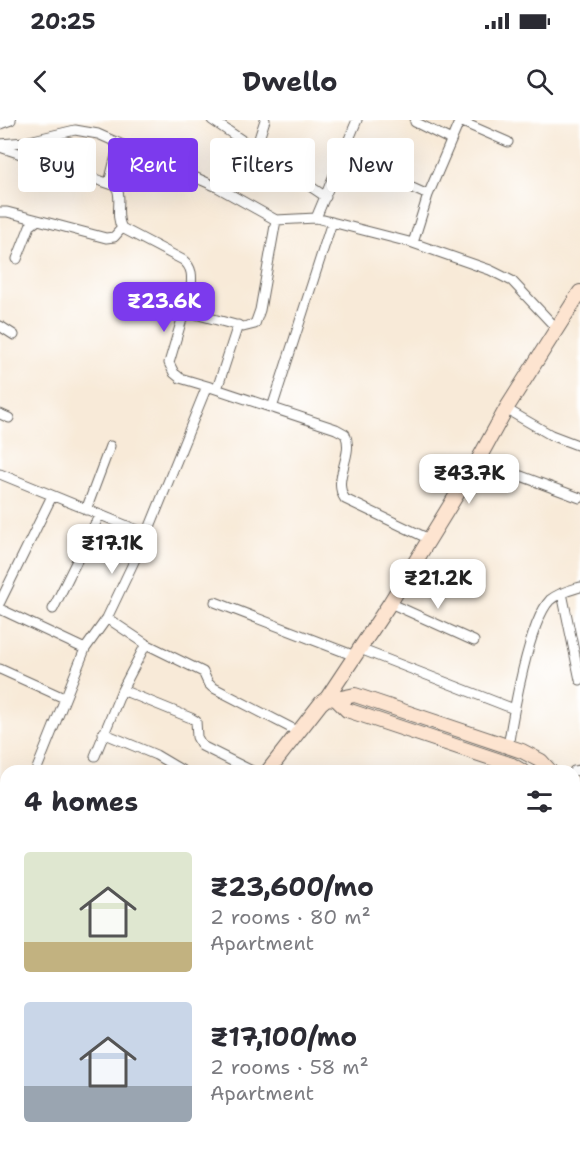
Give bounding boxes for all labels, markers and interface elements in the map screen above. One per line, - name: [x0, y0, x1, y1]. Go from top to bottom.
- text: 20:25: [30, 7, 96, 36]
- text: Dwello: [242, 63, 338, 100]
- icon: back: [24, 65, 57, 98]
- icon: search: [523, 65, 556, 98]
- chip: Buy: [18, 138, 96, 192]
- chip: Rent: [108, 138, 198, 192]
- chip: Filters: [210, 138, 315, 192]
- chip: New: [327, 138, 414, 192]
- pin: ₹23.6K: [115, 282, 213, 333]
- text: ₹23.6K: [127, 288, 201, 314]
- pin: ₹43.7K: [420, 454, 518, 505]
- text: ₹43.7K: [433, 460, 505, 486]
- pin: ₹17.1K: [63, 524, 161, 575]
- text: ₹17.1K: [81, 530, 143, 556]
- pin: ₹21.2K: [389, 559, 487, 610]
- text: ₹21.2K: [404, 565, 472, 591]
- text: 4 homes: [24, 784, 138, 819]
- icon: filters: [523, 785, 556, 818]
- text: ₹23,600/mo: [210, 869, 374, 904]
- icon: home: [72, 876, 144, 948]
- text: 2 rooms · 80 m²: [210, 904, 371, 930]
- text: Apartment: [210, 930, 314, 956]
- text: ₹17,100/mo: [210, 1019, 357, 1054]
- icon: home: [72, 1026, 144, 1098]
- text: 2 rooms · 58 m²: [210, 1054, 369, 1080]
- text: Apartment: [210, 1080, 314, 1106]

